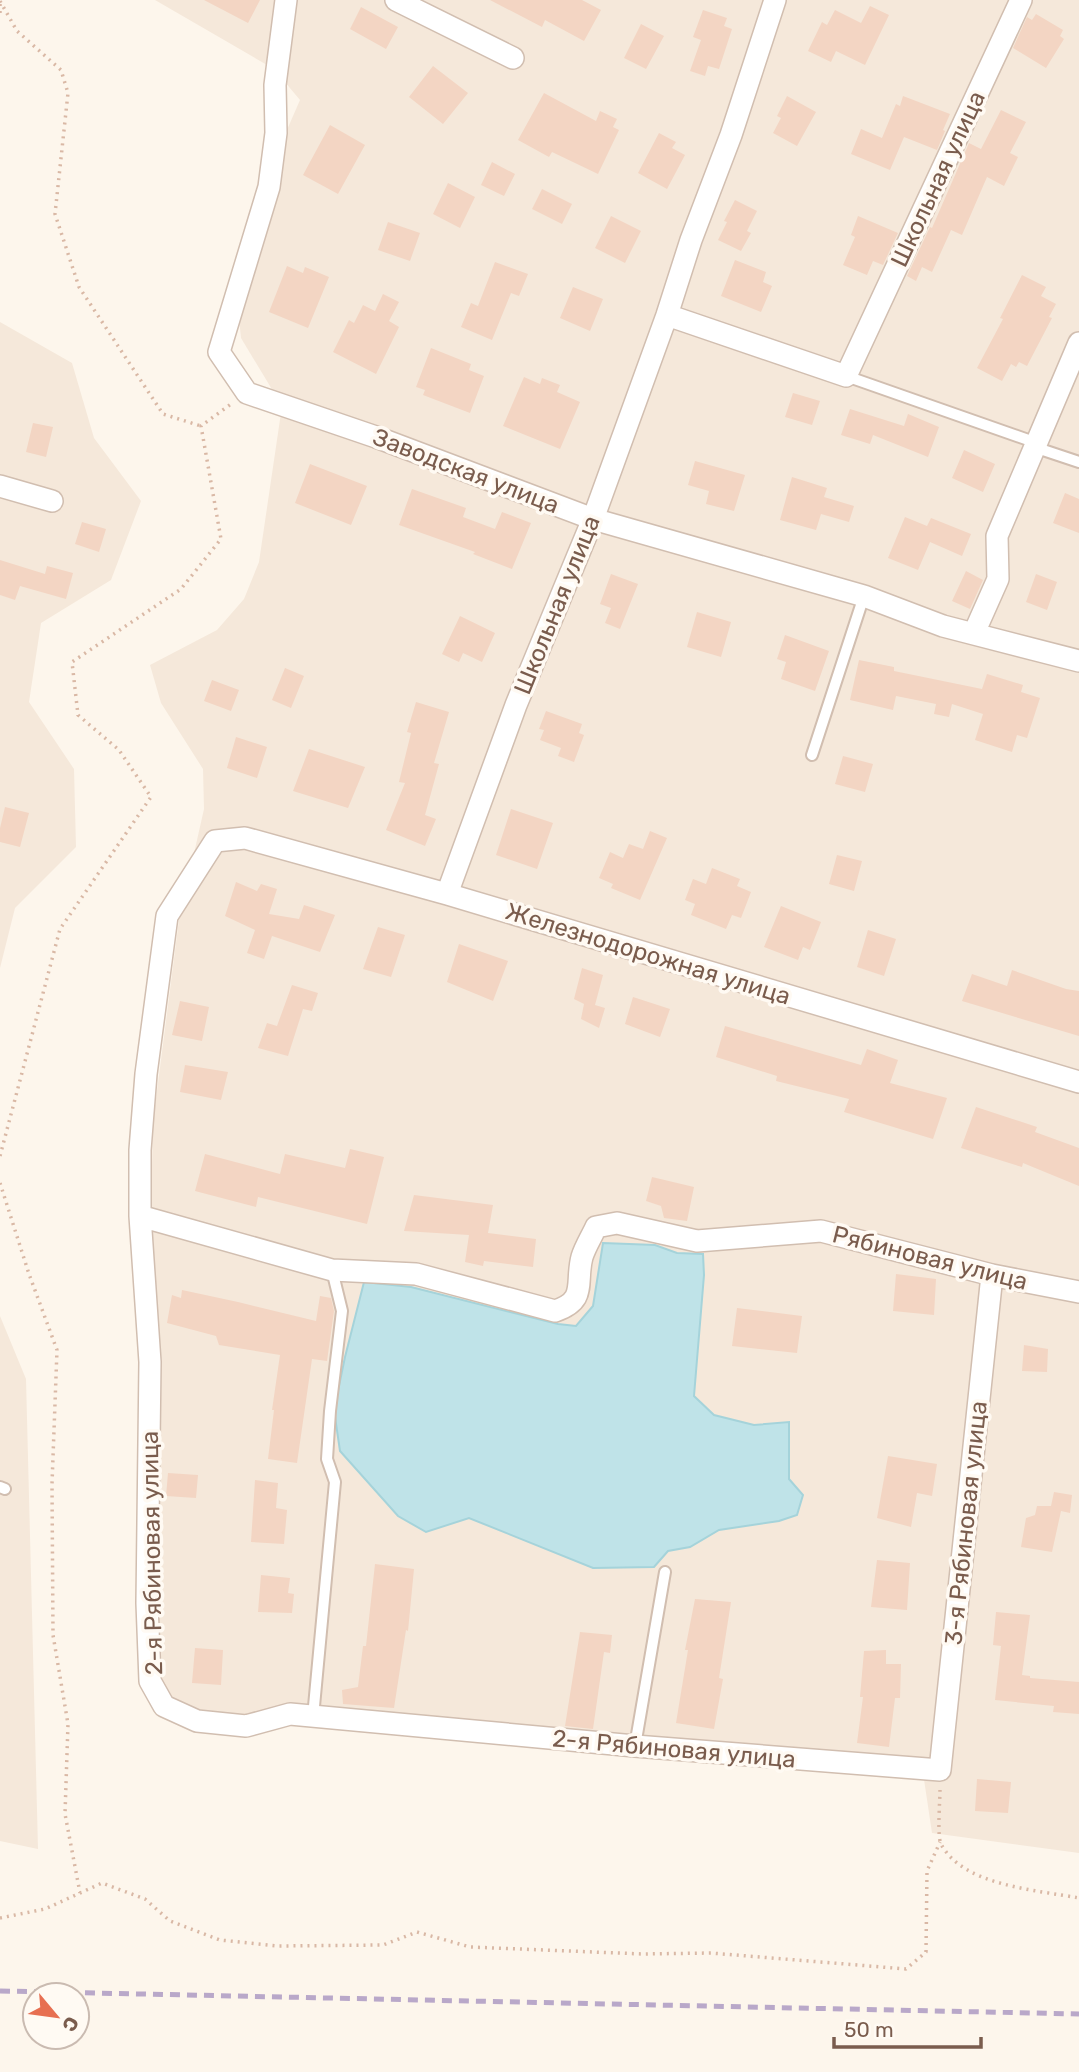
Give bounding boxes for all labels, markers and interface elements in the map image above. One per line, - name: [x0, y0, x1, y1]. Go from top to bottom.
- street label: Школьная улица: [885, 87, 991, 271]
- street label: Заводская улица: [369, 423, 563, 519]
- street label: Школьная улица: [508, 511, 606, 699]
- street label: Железнодорожная улица: [502, 897, 794, 1011]
- street label: Рябиновая улица: [830, 1220, 1030, 1296]
- street label: 3-я Рябиновая улица: [939, 1400, 993, 1646]
- street label: 2-я Рябиновая улица: [136, 1431, 168, 1675]
- street label: 2-я Рябиновая улица: [551, 1724, 797, 1774]
- north arrow: [21, 1981, 91, 2051]
- scale bar: [834, 2006, 981, 2050]
- text: С: [57, 2013, 84, 2035]
- text: 50 m: [844, 2017, 894, 2042]

